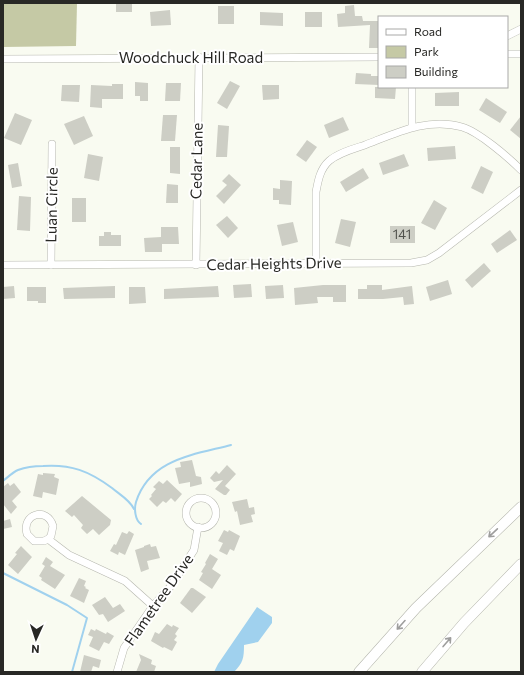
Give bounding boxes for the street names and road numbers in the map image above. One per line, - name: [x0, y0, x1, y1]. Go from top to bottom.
- street label: Woodchuck Hill Road: [119, 48, 263, 66]
- street label: Cedar Lane: [186, 122, 206, 199]
- street label: Luan Circle: [41, 167, 61, 243]
- street label: Cedar Heights Drive: [206, 253, 342, 273]
- street label: Flametree Drive: [120, 550, 197, 649]

